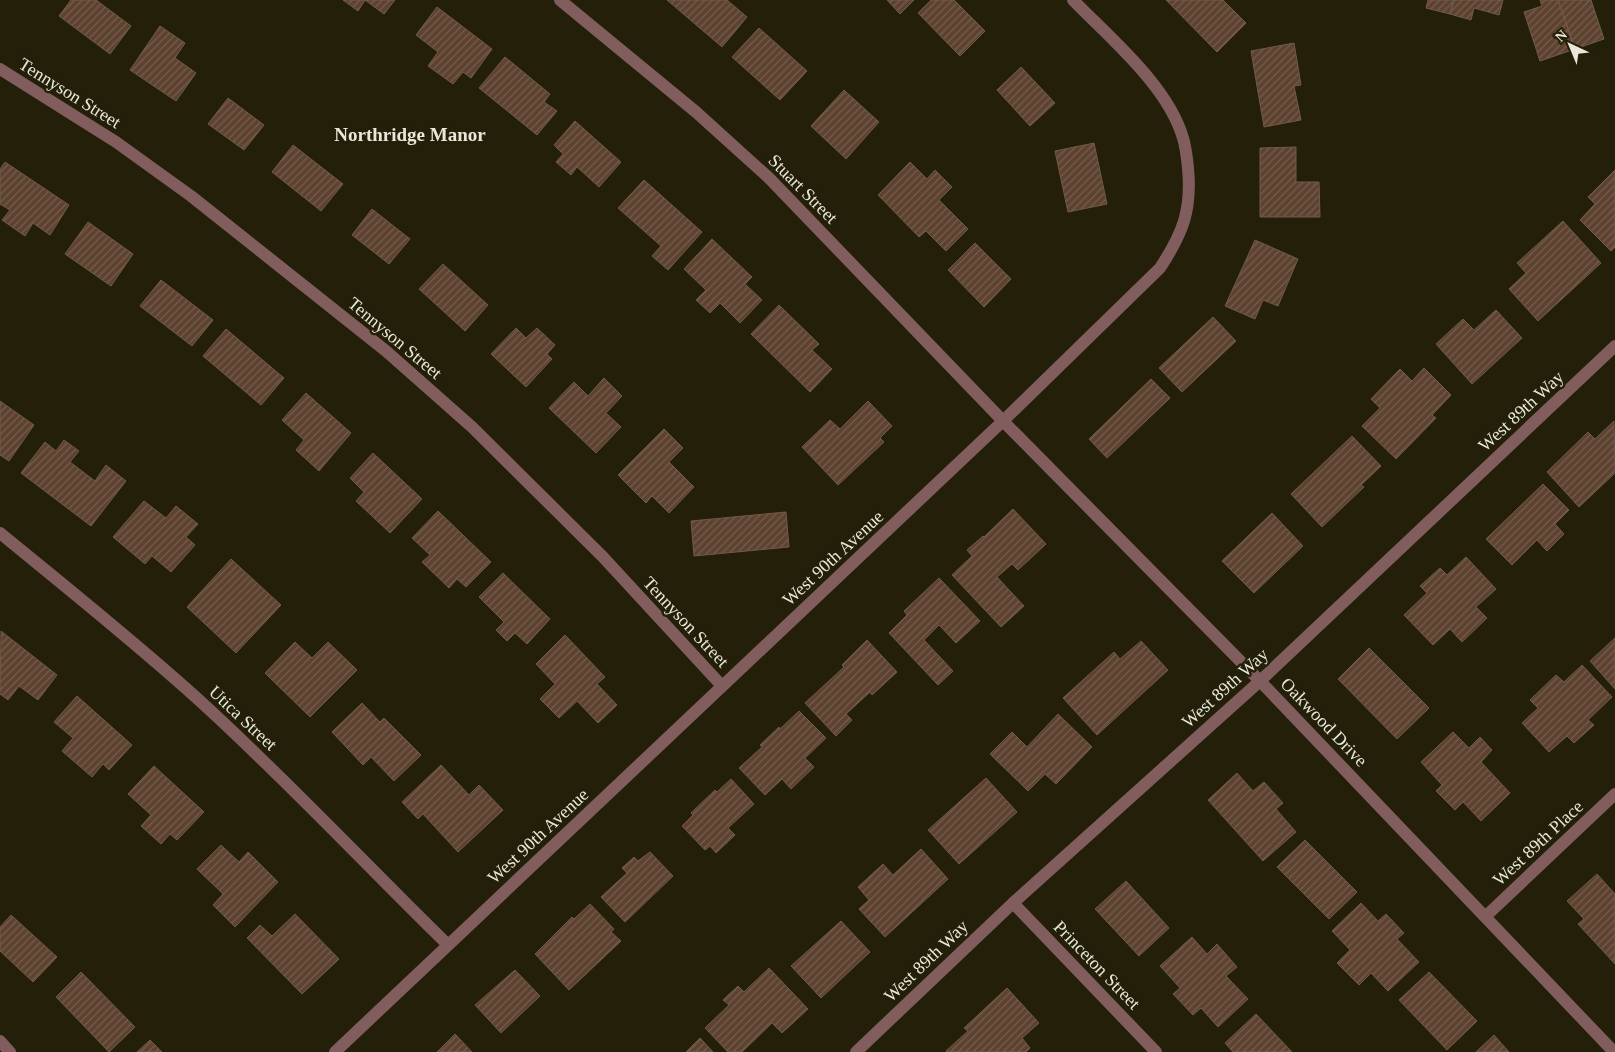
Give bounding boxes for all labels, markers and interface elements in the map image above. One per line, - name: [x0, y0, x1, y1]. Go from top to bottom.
- north arrow: [1545, 20, 1595, 70]
- text: N: [1552, 27, 1570, 45]
- street label: Tennyson Street: [15, 54, 125, 132]
- district label: Northridge Manor: [334, 124, 486, 145]
- street label: Stuart Street: [764, 150, 842, 228]
- street label: Tennyson Street: [344, 293, 446, 383]
- street label: West 89th Way: [1474, 367, 1568, 455]
- street label: West 90th Avenue: [779, 506, 887, 610]
- street label: Tennyson Street: [639, 573, 733, 671]
- street label: West 89th Way: [1178, 644, 1272, 732]
- street label: Oakwood Drive: [1277, 674, 1371, 770]
- street label: Utica Street: [205, 682, 281, 754]
- street label: West 90th Avenue: [484, 784, 592, 888]
- street label: West 89th Place: [1489, 796, 1587, 890]
- street label: West 89th Way: [880, 916, 972, 1006]
- street label: Princeton Street: [1050, 917, 1144, 1013]

